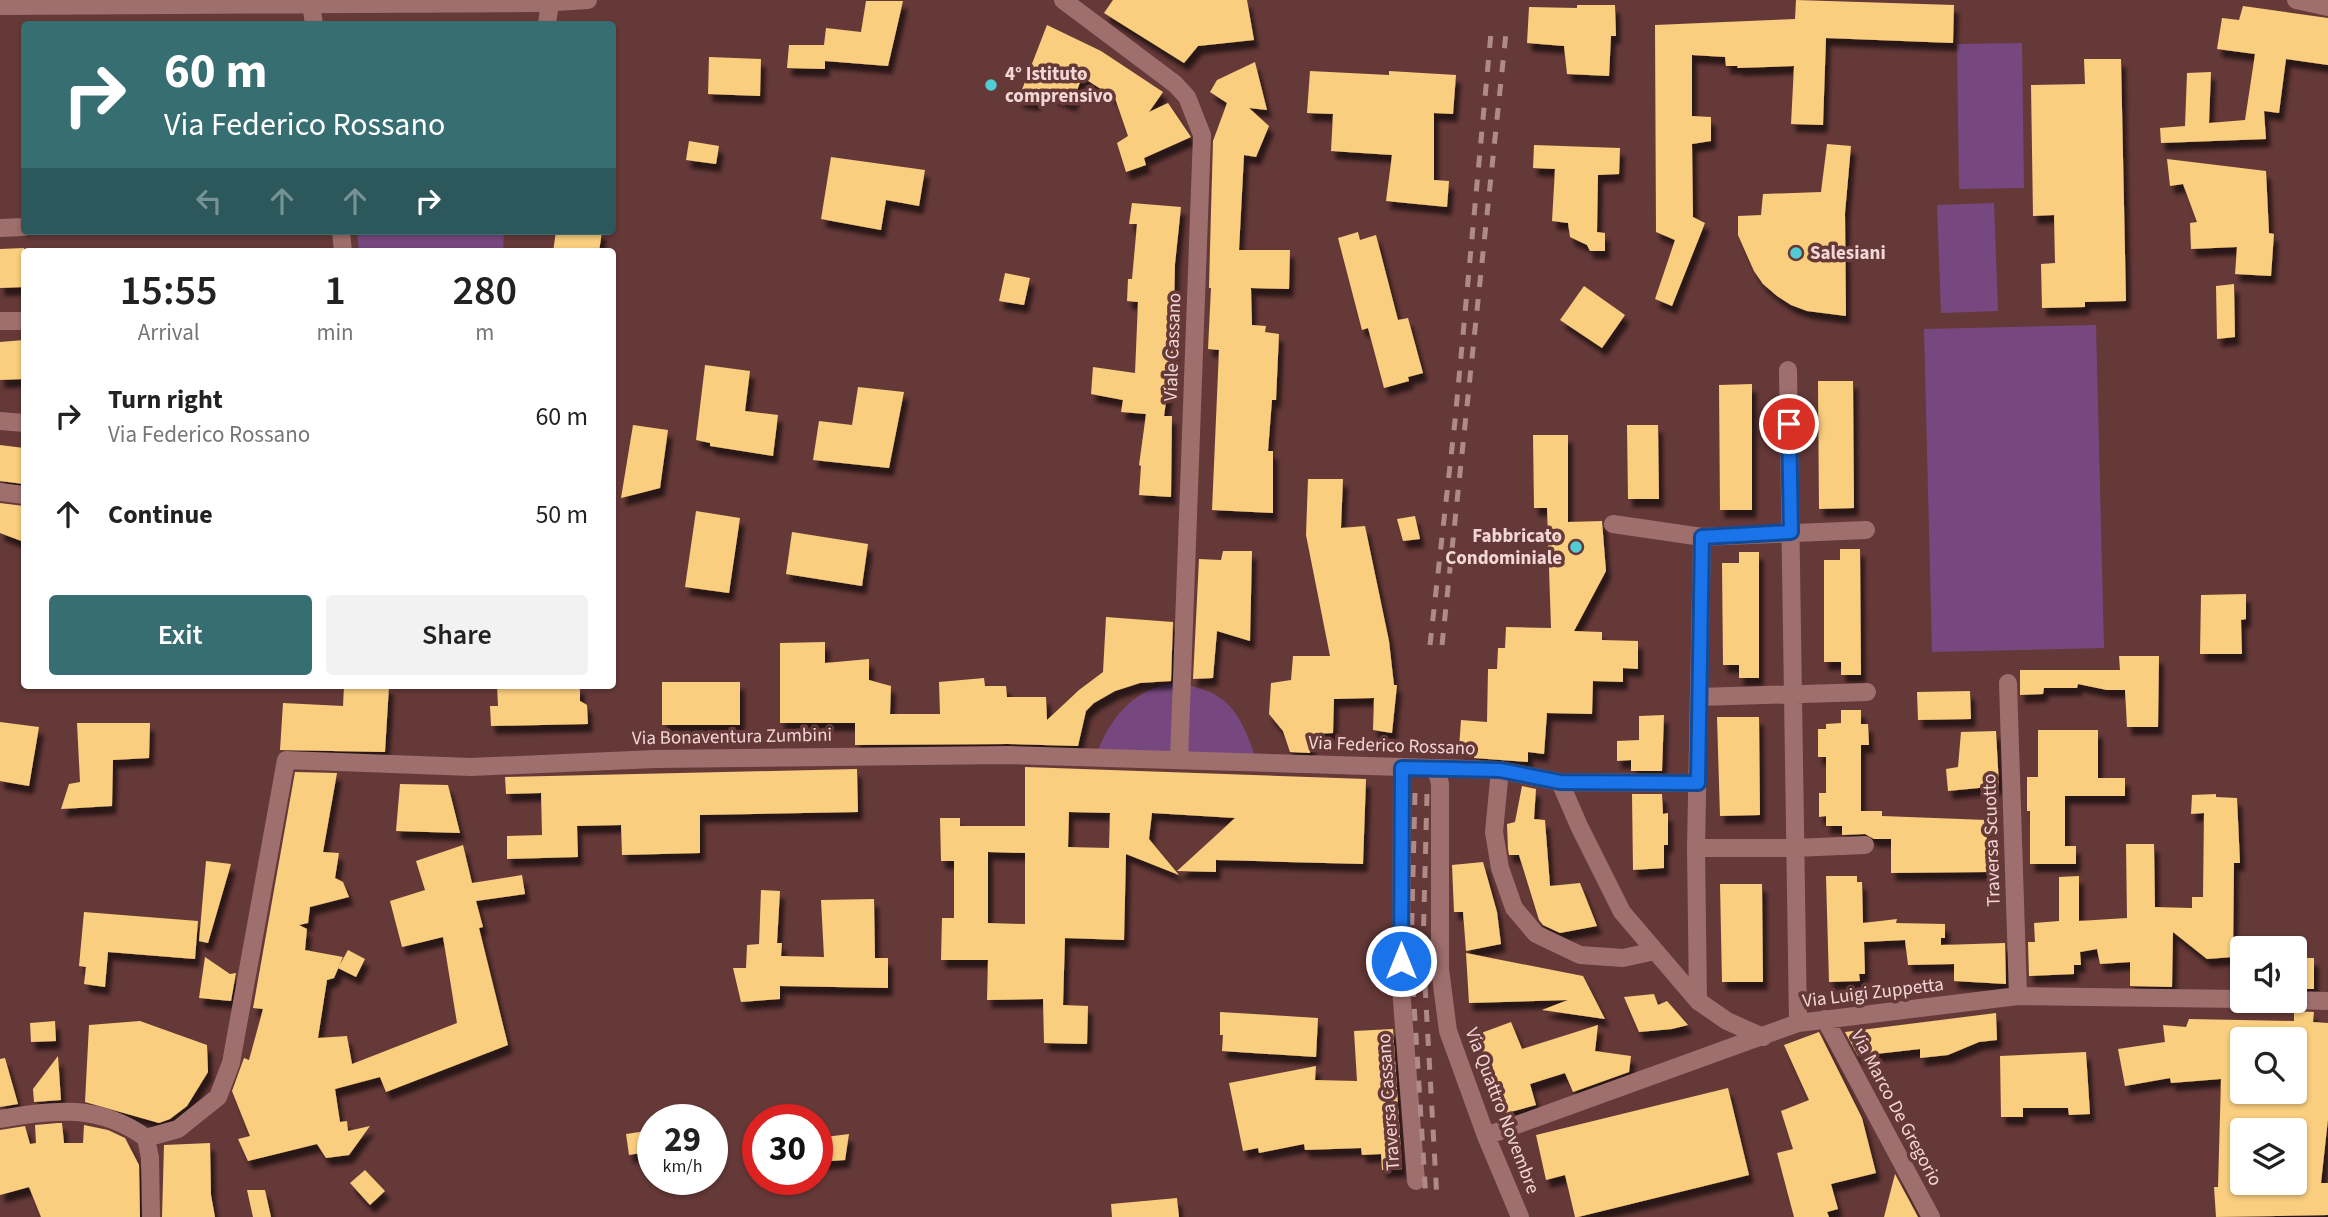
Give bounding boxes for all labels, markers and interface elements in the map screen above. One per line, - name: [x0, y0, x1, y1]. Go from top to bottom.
- text: 60 m: [164, 37, 268, 107]
- icon: right: [49, 49, 140, 140]
- place label: 4° Istituto comprensivo: [1005, 61, 1113, 110]
- marker: 4° Istituto comprensivo: [983, 77, 999, 93]
- text: Via Federico Rossano: [164, 102, 445, 148]
- icon: left: [190, 182, 228, 220]
- icon: ahead: [263, 182, 301, 220]
- icon: ahead: [336, 182, 374, 220]
- icon: right: [409, 182, 447, 220]
- place label: Salesiani: [1810, 240, 1886, 267]
- marker: Salesiani: [1788, 245, 1804, 261]
- text: 15:55: [120, 261, 218, 321]
- text: 1: [324, 261, 346, 321]
- text: 280: [453, 261, 517, 321]
- street label: Viale Cassano: [1158, 292, 1188, 402]
- text: Arrival: [138, 316, 200, 349]
- text: min: [316, 316, 354, 349]
- text: m: [475, 316, 494, 349]
- text: Turn right: [108, 381, 223, 418]
- pin: [1759, 394, 1819, 454]
- icon: right: [49, 397, 87, 435]
- text: 60 m: [535, 398, 588, 435]
- icon: arrive: [1770, 405, 1808, 443]
- text: Via Federico Rossano: [108, 418, 310, 451]
- icon: ahead: [49, 495, 87, 533]
- text: Continue: [108, 496, 213, 533]
- text: 50 m: [535, 496, 588, 533]
- place label: Fabbricato Condominiale: [1445, 523, 1562, 572]
- marker: Fabbricato Condominiale: [1568, 539, 1584, 555]
- button: Exit: [49, 595, 312, 675]
- button: Share: [326, 595, 588, 675]
- street label: Via Bonaventura Zumbini: [632, 722, 832, 752]
- street label: Via Federico Rossano: [1308, 730, 1476, 762]
- street label: Traversa Scuotto: [1976, 773, 2008, 907]
- position arrow: [1364, 924, 1438, 998]
- map controls: [2230, 936, 2307, 1195]
- button: sound: [2230, 936, 2307, 1013]
- street label: Via Luigi Zuppetta: [1801, 971, 1945, 1015]
- street label: Via Quattro Novembre: [1458, 1024, 1546, 1198]
- street label: Via Marco De Gregorio: [1843, 1025, 1949, 1191]
- button: search: [2230, 1027, 2307, 1104]
- street label: Traversa Cassano: [1371, 1032, 1407, 1172]
- speed limit sign: 30: [742, 1104, 833, 1195]
- text: 29: [664, 1115, 701, 1165]
- button: layers: [2230, 1118, 2307, 1195]
- text: km/h: [663, 1154, 702, 1179]

